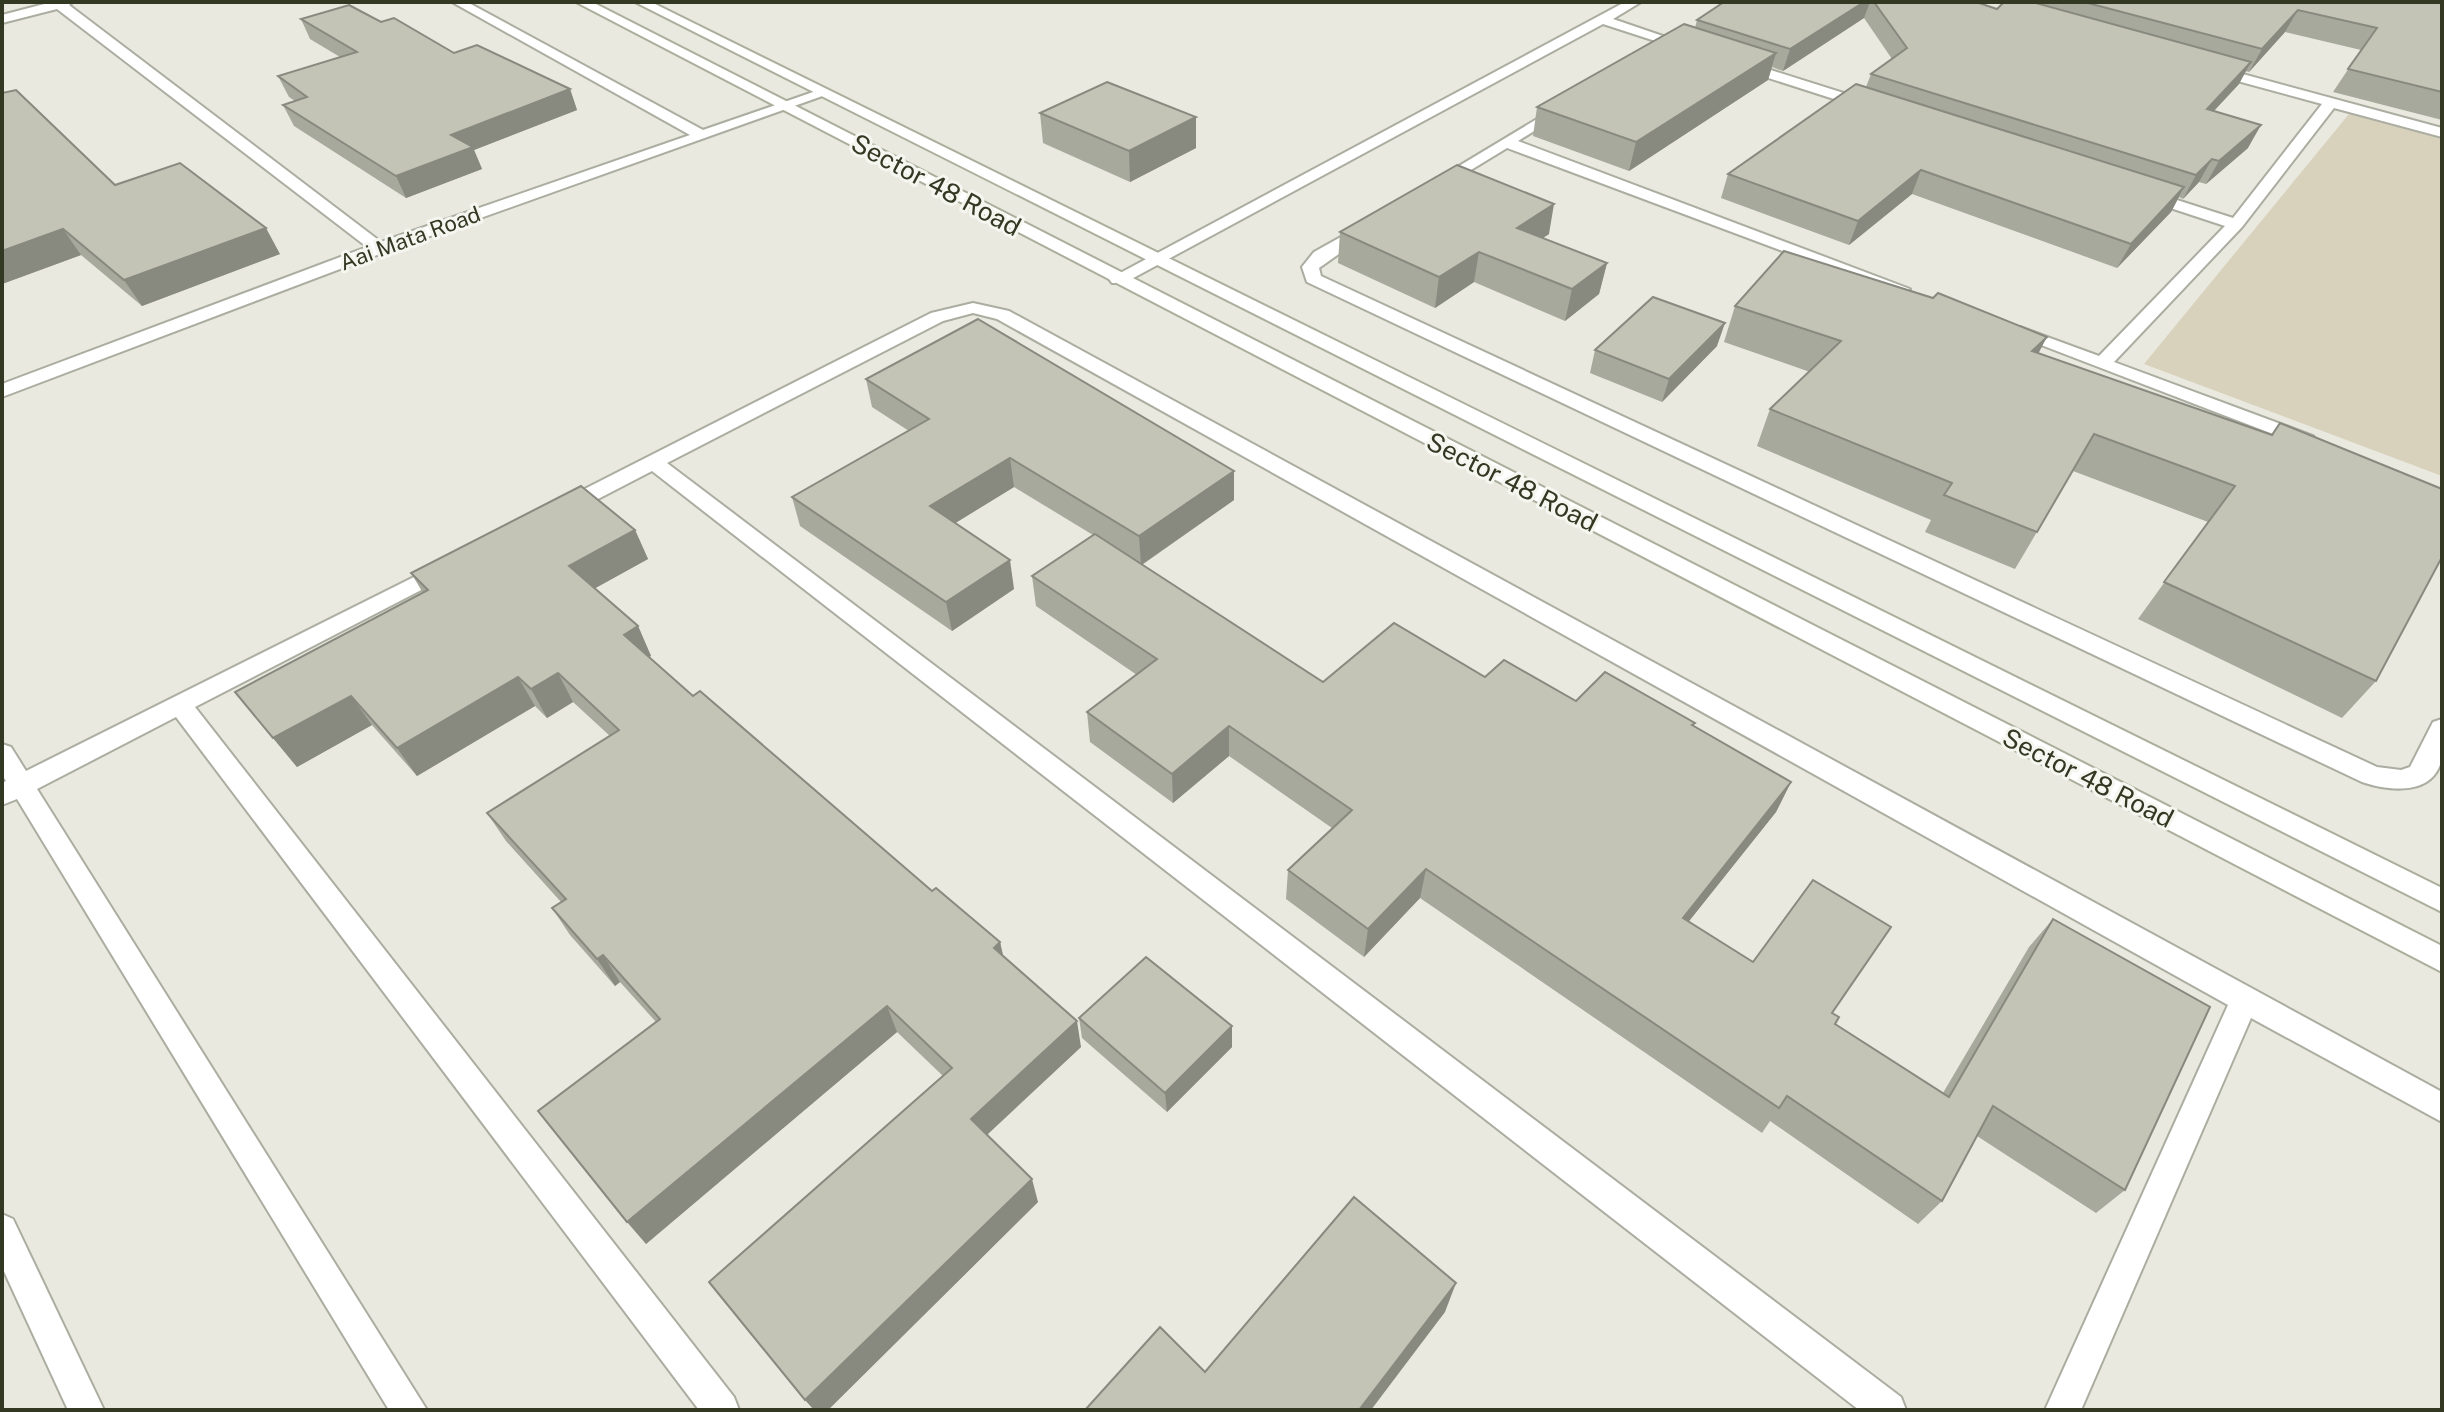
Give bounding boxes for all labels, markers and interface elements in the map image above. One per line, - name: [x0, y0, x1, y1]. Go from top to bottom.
- street label: Sector 48 Road: [846, 127, 1026, 242]
- street label: Aai Mata Road: [336, 201, 484, 275]
- street label: Sector 48 Road: [1422, 425, 1603, 538]
- street label: Sector 48 Road: [1998, 721, 2179, 834]

